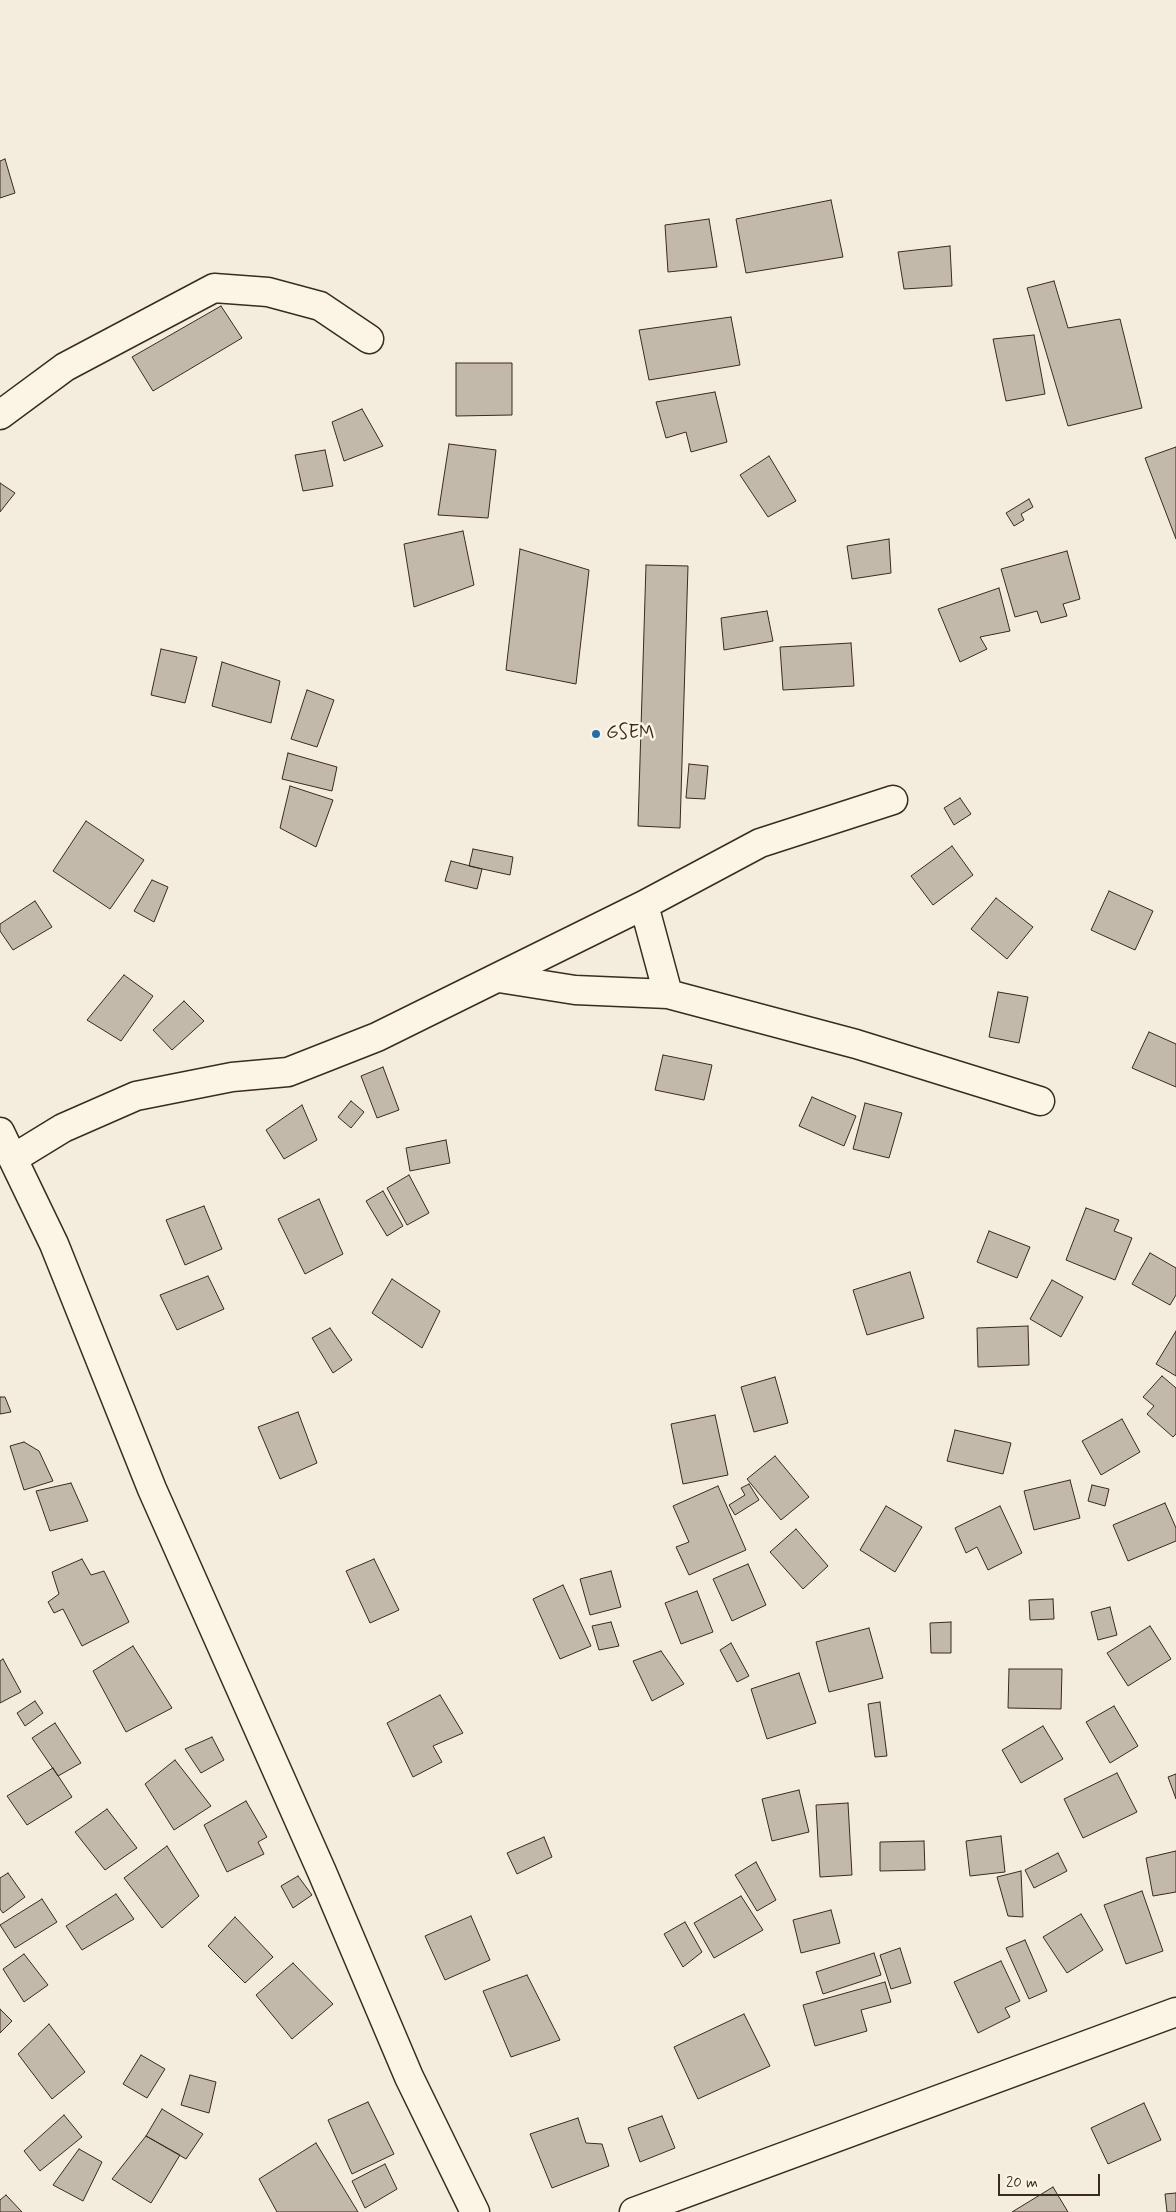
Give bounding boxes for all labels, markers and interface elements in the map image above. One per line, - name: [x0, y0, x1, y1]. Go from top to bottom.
- place label: GSEM: [606, 723, 655, 745]
- marker: GSEM: [590, 728, 602, 740]
- scale bar: [1001, 2164, 1104, 2196]
- text: 20 m: [1006, 2173, 1038, 2193]

